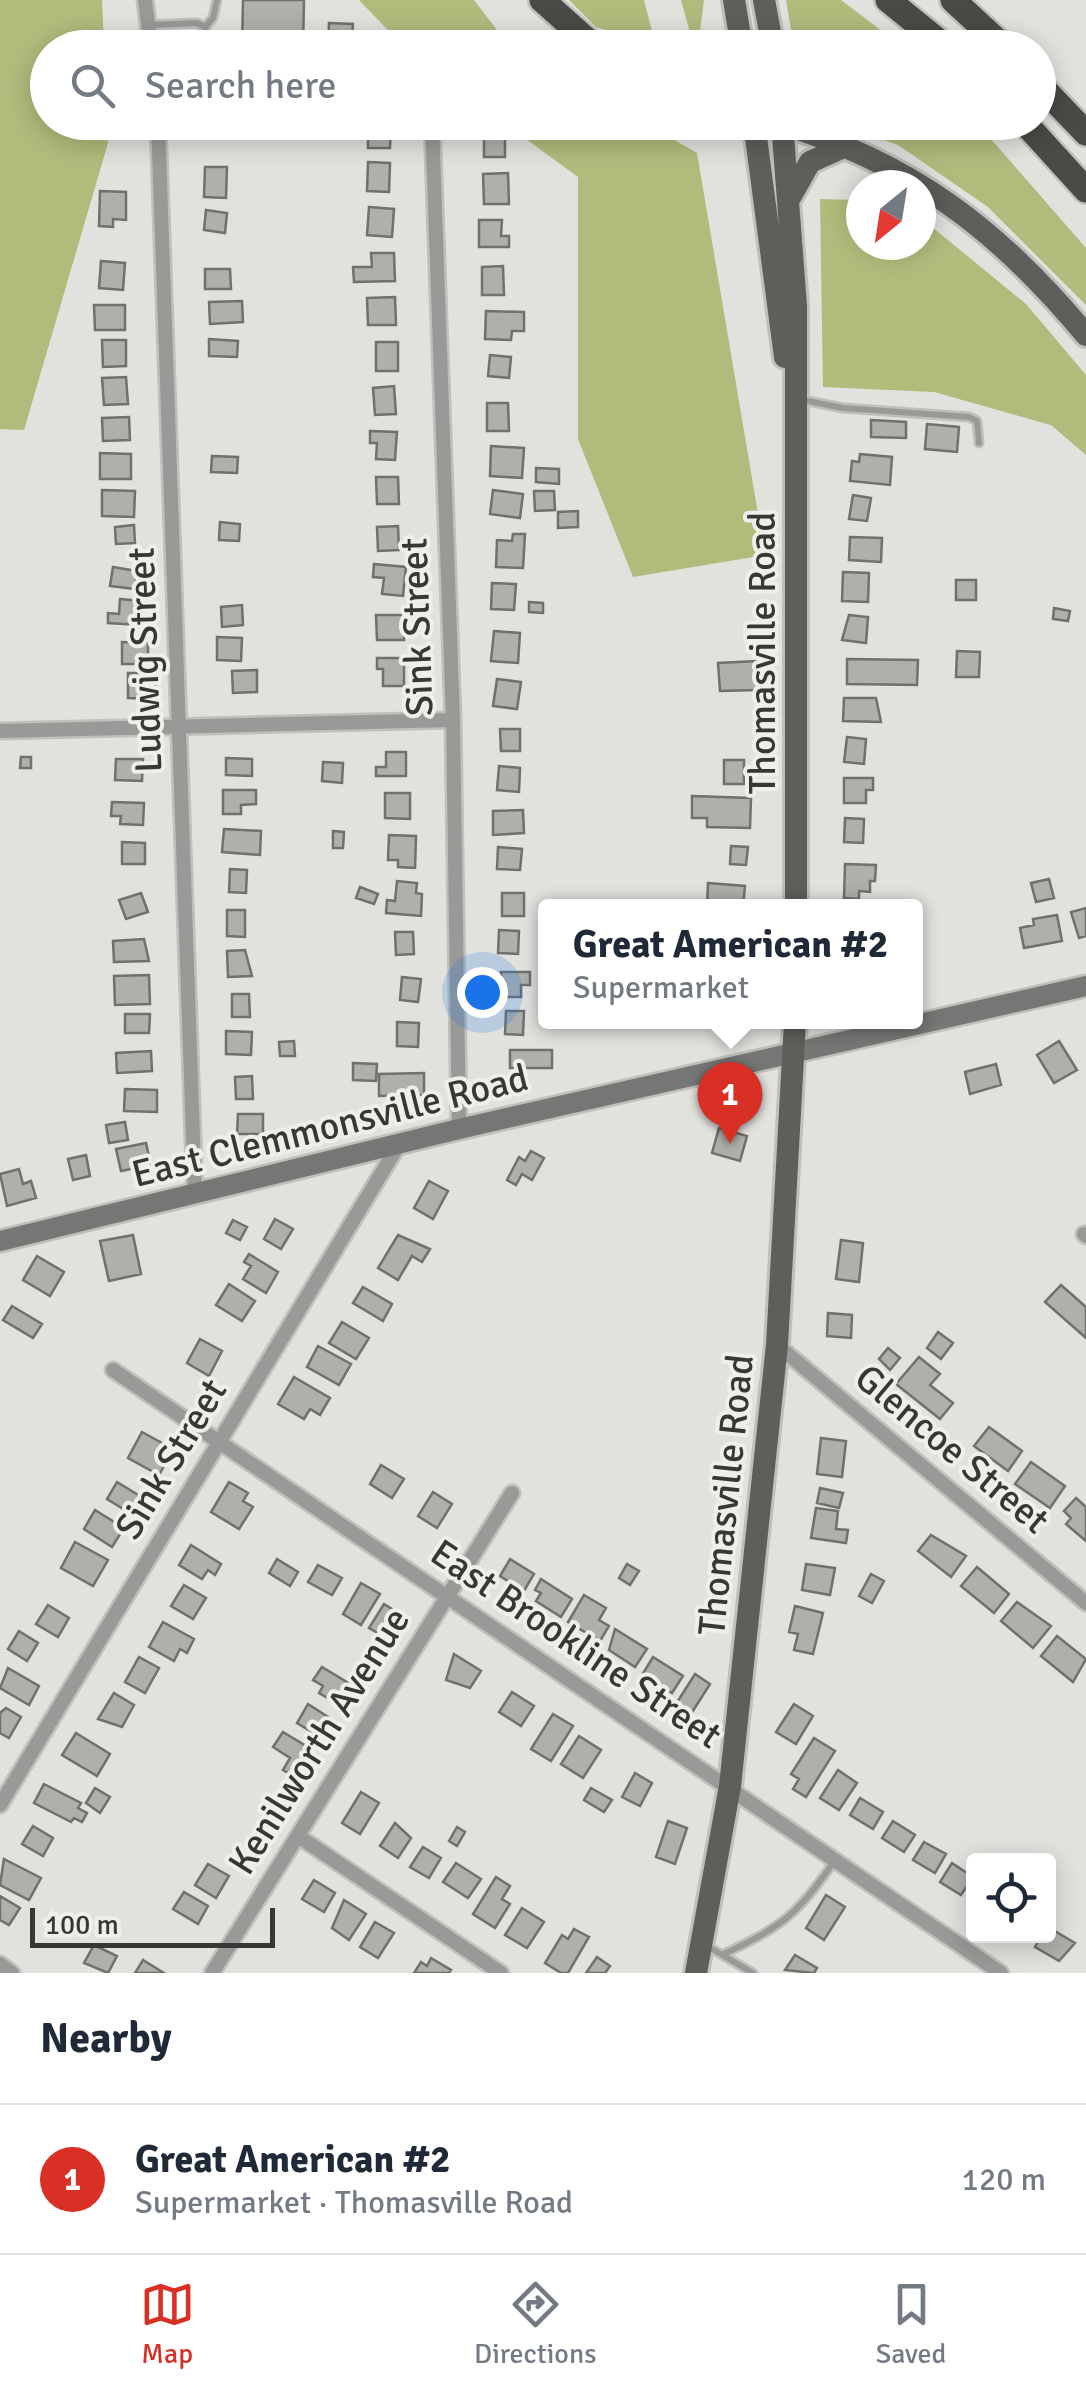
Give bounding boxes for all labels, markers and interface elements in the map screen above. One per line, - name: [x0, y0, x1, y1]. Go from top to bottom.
- search box: [30, 30, 1056, 140]
- icon: search: [65, 58, 120, 113]
- text: Search here: [145, 62, 337, 109]
- north arrow: [846, 170, 936, 260]
- street label: Thomasville Road: [739, 512, 786, 794]
- street label: Sink Street: [390, 537, 444, 717]
- street label: Ludwig Street: [118, 546, 172, 774]
- popup: [538, 899, 923, 1029]
- text: Great American #2: [573, 921, 888, 968]
- your location: [457, 967, 508, 1018]
- text: Supermarket: [573, 968, 749, 1007]
- street label: East Clemmonsville Road: [127, 1054, 533, 1198]
- pin: 1: [698, 1062, 762, 1144]
- street label: Thomasville Road: [688, 1352, 764, 1638]
- street label: Glencoe Street: [845, 1354, 1059, 1544]
- street label: Sink Street: [105, 1370, 237, 1548]
- street label: East Brookline Street: [422, 1529, 730, 1759]
- street label: Kenilworth Avenue: [218, 1599, 420, 1883]
- map controls: [966, 1853, 1056, 1943]
- button: locate: [966, 1853, 1056, 1943]
- scale bar: [30, 1903, 275, 1948]
- text: 100 m: [45, 1908, 119, 1942]
- text: Nearby: [40, 2013, 172, 2064]
- text: Great American #2: [135, 2136, 451, 2183]
- text: 1: [64, 2160, 81, 2199]
- text: 120 m: [962, 2160, 1046, 2199]
- text: Supermarket · Thomasville Road: [135, 2183, 573, 2222]
- tab: Map: [140, 2277, 195, 2371]
- tab: Directions: [474, 2277, 596, 2371]
- tab: Saved: [876, 2277, 946, 2371]

